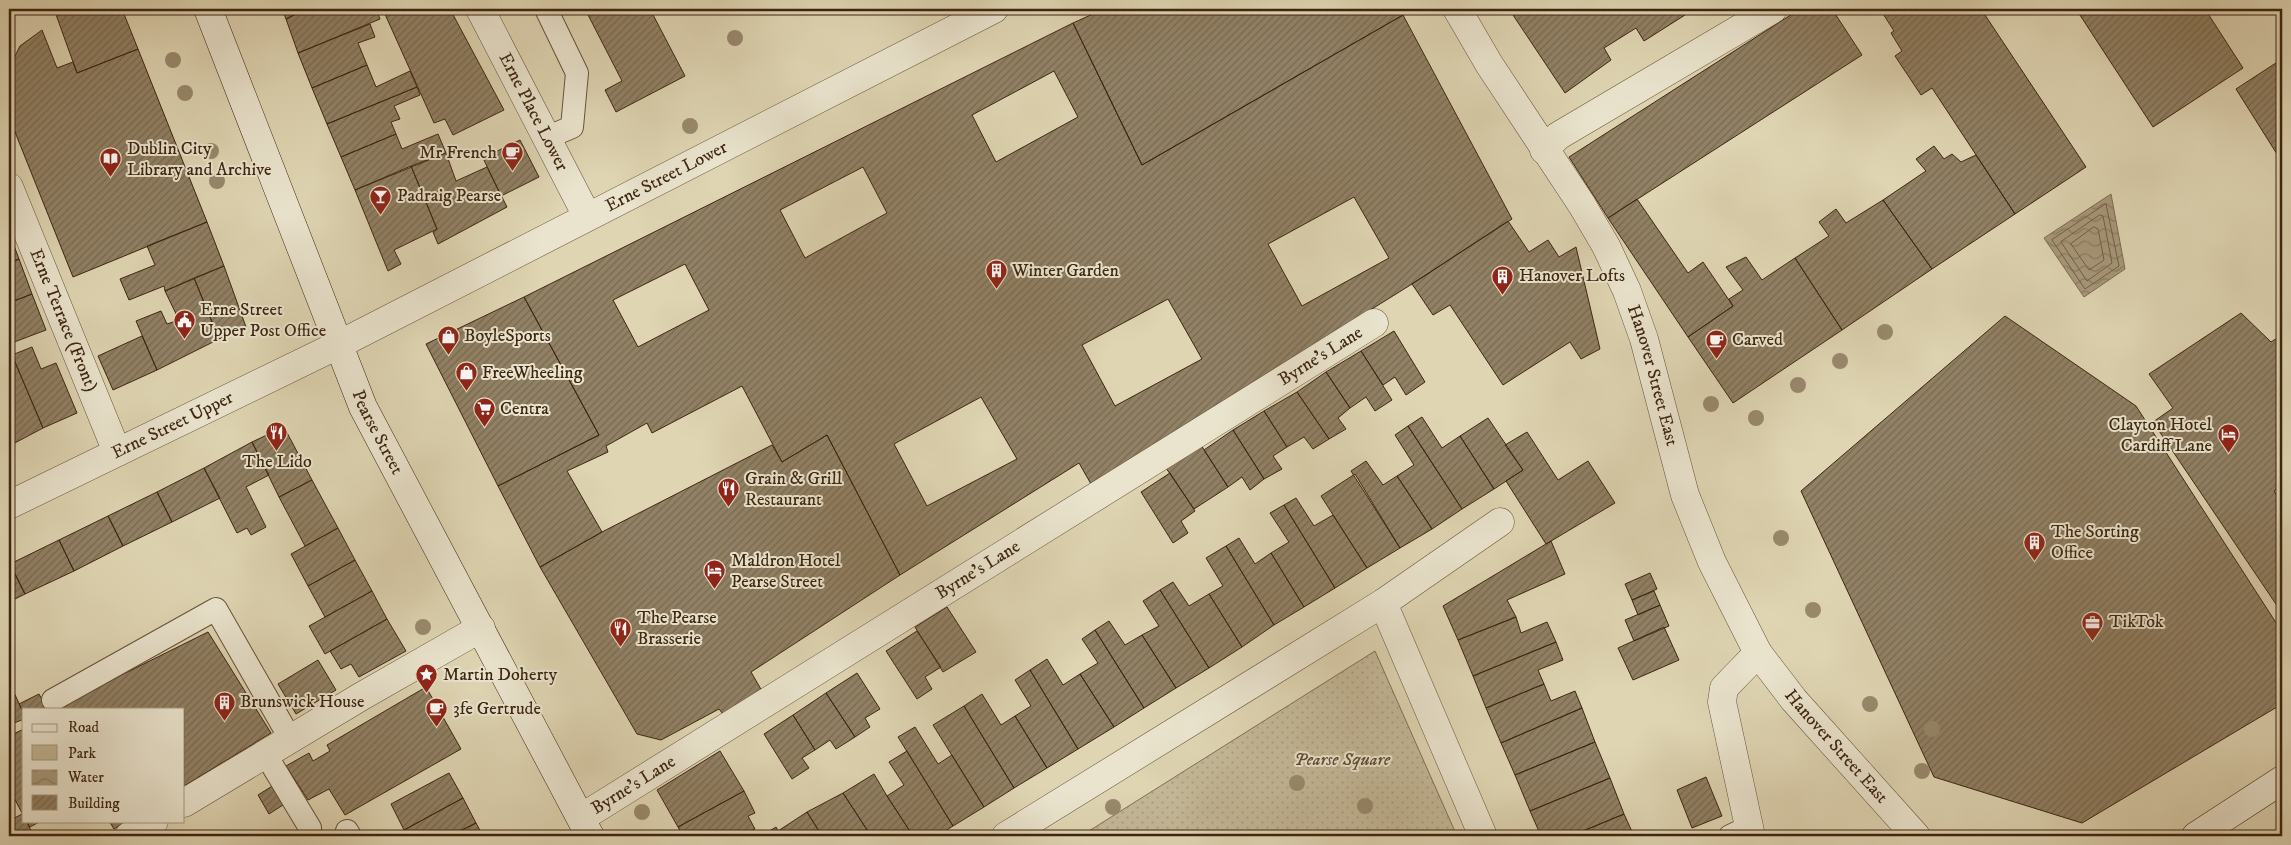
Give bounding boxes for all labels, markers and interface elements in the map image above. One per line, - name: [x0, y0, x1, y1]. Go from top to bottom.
- street label: Erne Place Lower: [494, 49, 573, 175]
- street label: Erne Street Lower: [602, 136, 731, 217]
- place label: Dublin City Library and Archive: [127, 138, 272, 181]
- cafe icon: Mr French: [501, 141, 525, 172]
- place label: Mr French: [419, 142, 498, 164]
- library icon: Dublin City Library and Archive: [99, 147, 123, 178]
- bar icon: Padraig Pearse: [369, 184, 393, 215]
- place label: Padraig Pearse: [397, 185, 501, 207]
- street label: Erne Terrace (Front): [24, 246, 102, 395]
- building icon: Winter Garden: [984, 259, 1008, 290]
- place label: Winter Garden: [1011, 260, 1119, 282]
- building icon: Hanover Lofts: [1491, 264, 1515, 295]
- place label: Hanover Lofts: [1519, 265, 1625, 287]
- place label: Erne Street Upper Post Office: [200, 299, 326, 342]
- street label: Hanover Street East: [1622, 302, 1683, 448]
- public building icon: Erne Street Upper Post Office: [172, 308, 196, 339]
- street label: Byrne's Lane: [1275, 322, 1367, 391]
- shop icon: BoyleSports: [436, 324, 460, 355]
- place label: BoyleSports: [464, 325, 551, 347]
- cafe icon: Carved: [1704, 328, 1728, 359]
- place label: Carved: [1732, 329, 1783, 351]
- shop icon: FreeWheeling: [454, 361, 478, 392]
- place label: FreeWheeling: [482, 362, 583, 384]
- street label: Erne Street Upper: [108, 386, 237, 464]
- street label: Pearse Street: [347, 387, 408, 479]
- supermarket icon: Centra: [472, 397, 496, 428]
- place label: Centra: [500, 398, 549, 420]
- place label: Clayton Hotel Cardiff Lane: [2109, 414, 2213, 457]
- restaurant icon: The Lido: [265, 420, 289, 451]
- hotel icon: Clayton Hotel Cardiff Lane: [2216, 423, 2240, 454]
- place label: The Lido: [242, 451, 312, 473]
- place label: Grain & Grill Restaurant: [745, 468, 843, 511]
- restaurant icon: Grain & Grill Restaurant: [717, 477, 741, 508]
- place label: The Sorting Office: [2051, 521, 2139, 564]
- building icon: The Sorting Office: [2023, 530, 2047, 561]
- street label: Byrne's Lane: [932, 536, 1024, 605]
- place label: Maldron Hotel Pearse Street: [731, 550, 841, 593]
- hotel icon: Maldron Hotel Pearse Street: [703, 559, 727, 590]
- place label: The Pearse Brasserie: [637, 607, 717, 650]
- office icon: TikTok: [2081, 610, 2105, 641]
- place label: TikTok: [2109, 611, 2164, 633]
- restaurant icon: The Pearse Brasserie: [609, 616, 633, 647]
- place icon: Martin Doherty: [415, 663, 439, 694]
- place label: Martin Doherty: [443, 664, 558, 686]
- street label: Hanover Street East: [1779, 685, 1893, 808]
- building icon: Brunswick House: [212, 690, 236, 721]
- place label: Brunswick House: [240, 691, 365, 713]
- cafe icon: 3fe Gertrude: [425, 697, 449, 728]
- place label: 3fe Gertrude: [453, 698, 541, 720]
- legend: [22, 708, 185, 822]
- text: Road: [68, 718, 100, 737]
- text: Park: [68, 744, 97, 763]
- park label: Pearse Square: [1294, 749, 1391, 771]
- street label: Byrne's Lane: [587, 751, 680, 820]
- text: Water: [67, 768, 104, 787]
- text: Building: [68, 794, 120, 813]

